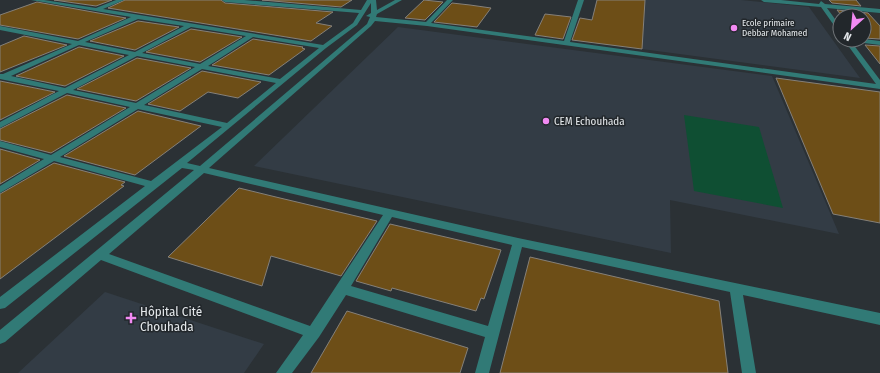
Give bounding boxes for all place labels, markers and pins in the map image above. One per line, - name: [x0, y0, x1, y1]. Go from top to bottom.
- place label: Ecole primaire Debbar Mohamed: [742, 18, 807, 38]
- marker: Ecole primaire Debbar Mohamed: [729, 23, 739, 33]
- place label: CEM Echouhada: [554, 115, 625, 128]
- marker: CEM Echouhada: [541, 116, 551, 126]
- place label: Hôpital Cité Chouhada: [140, 304, 202, 334]
- marker: Hôpital Cité Chouhada: [125, 312, 137, 324]

